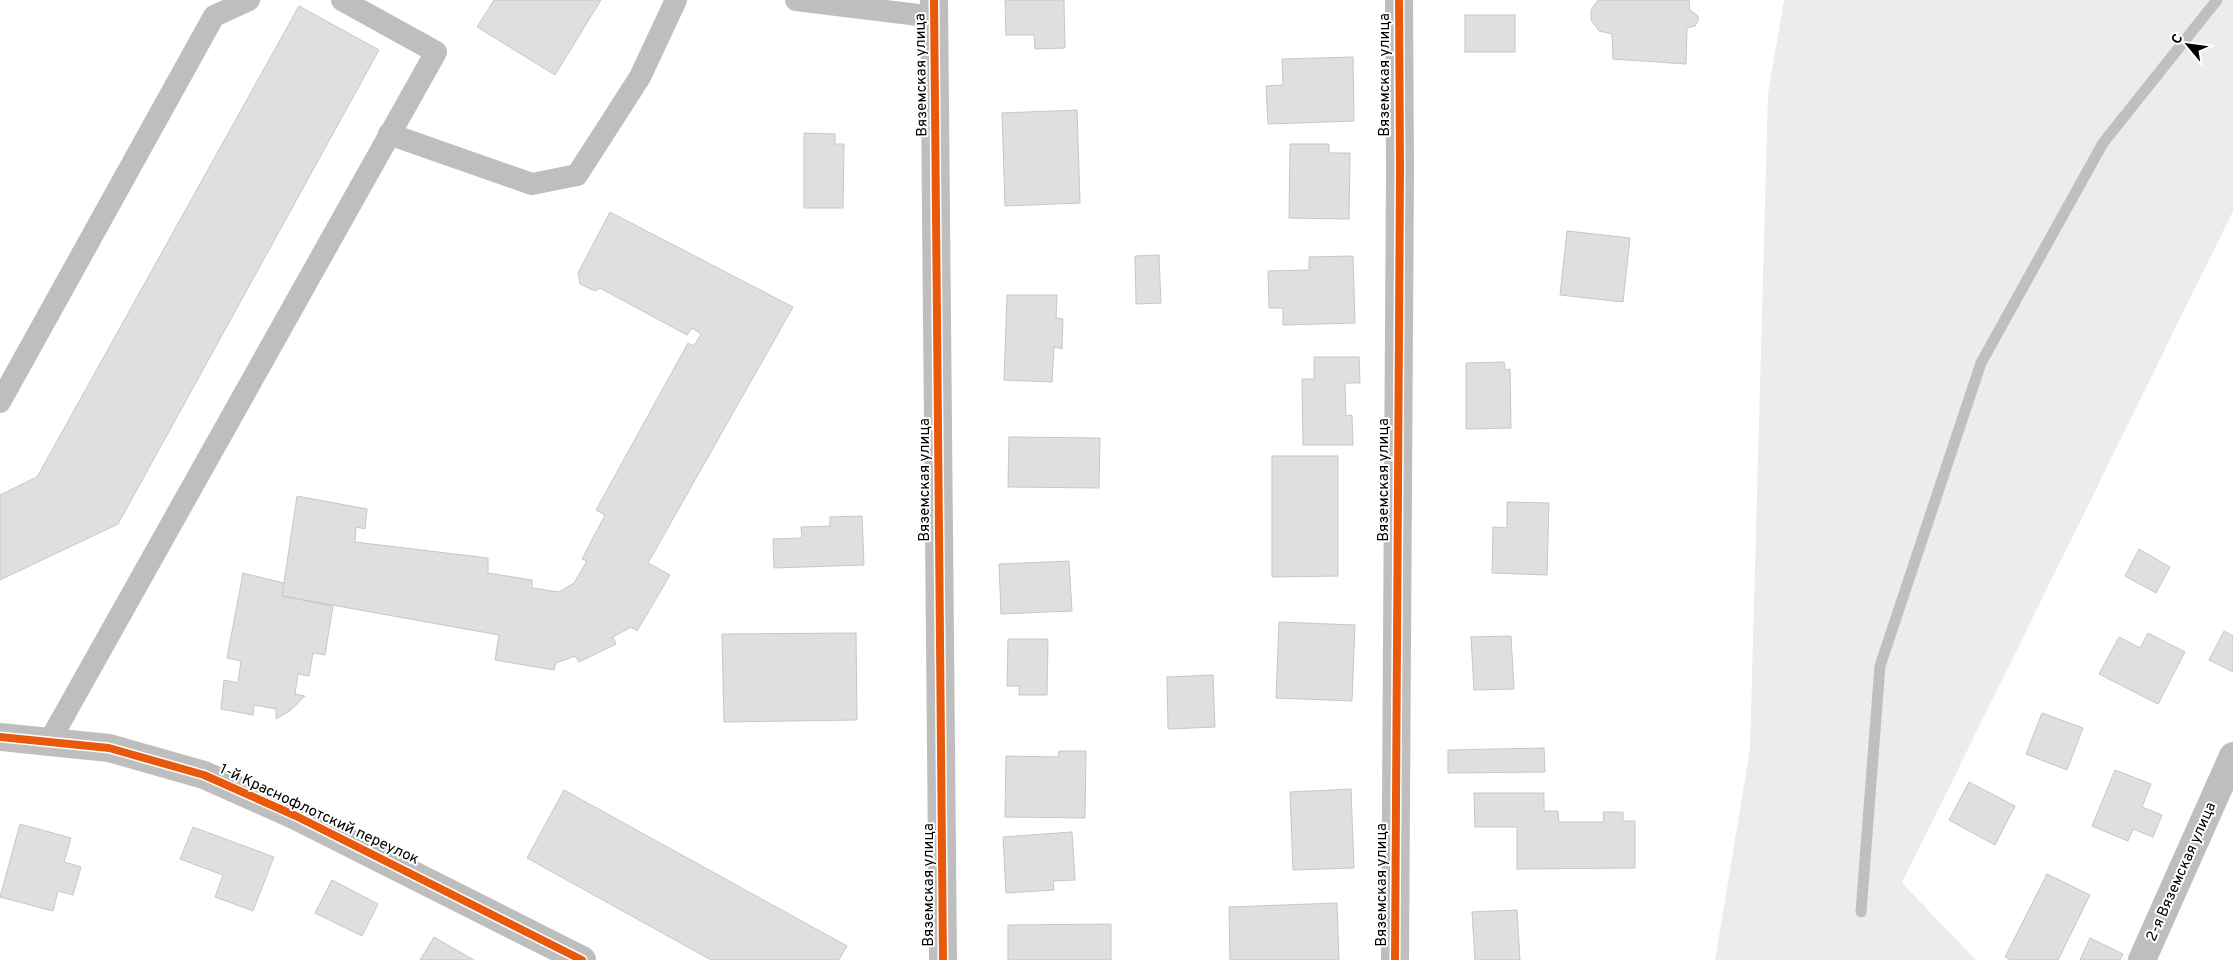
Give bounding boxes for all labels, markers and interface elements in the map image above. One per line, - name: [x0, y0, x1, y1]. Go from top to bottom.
- street label: Вяземская улица: [911, 13, 933, 137]
- street label: Вяземская улица: [1376, 13, 1395, 137]
- north arrow: [2163, 20, 2213, 70]
- text: С: [2168, 31, 2188, 47]
- street label: Вяземская улица: [916, 418, 935, 542]
- street label: Вяземская улица: [1375, 418, 1394, 542]
- street label: 1-й Краснофлотский переулок: [216, 760, 422, 870]
- street label: 2-я Вяземская улица: [2143, 799, 2221, 945]
- street label: Вяземская улица: [920, 823, 939, 947]
- street label: Вяземская улица: [1373, 823, 1392, 947]

